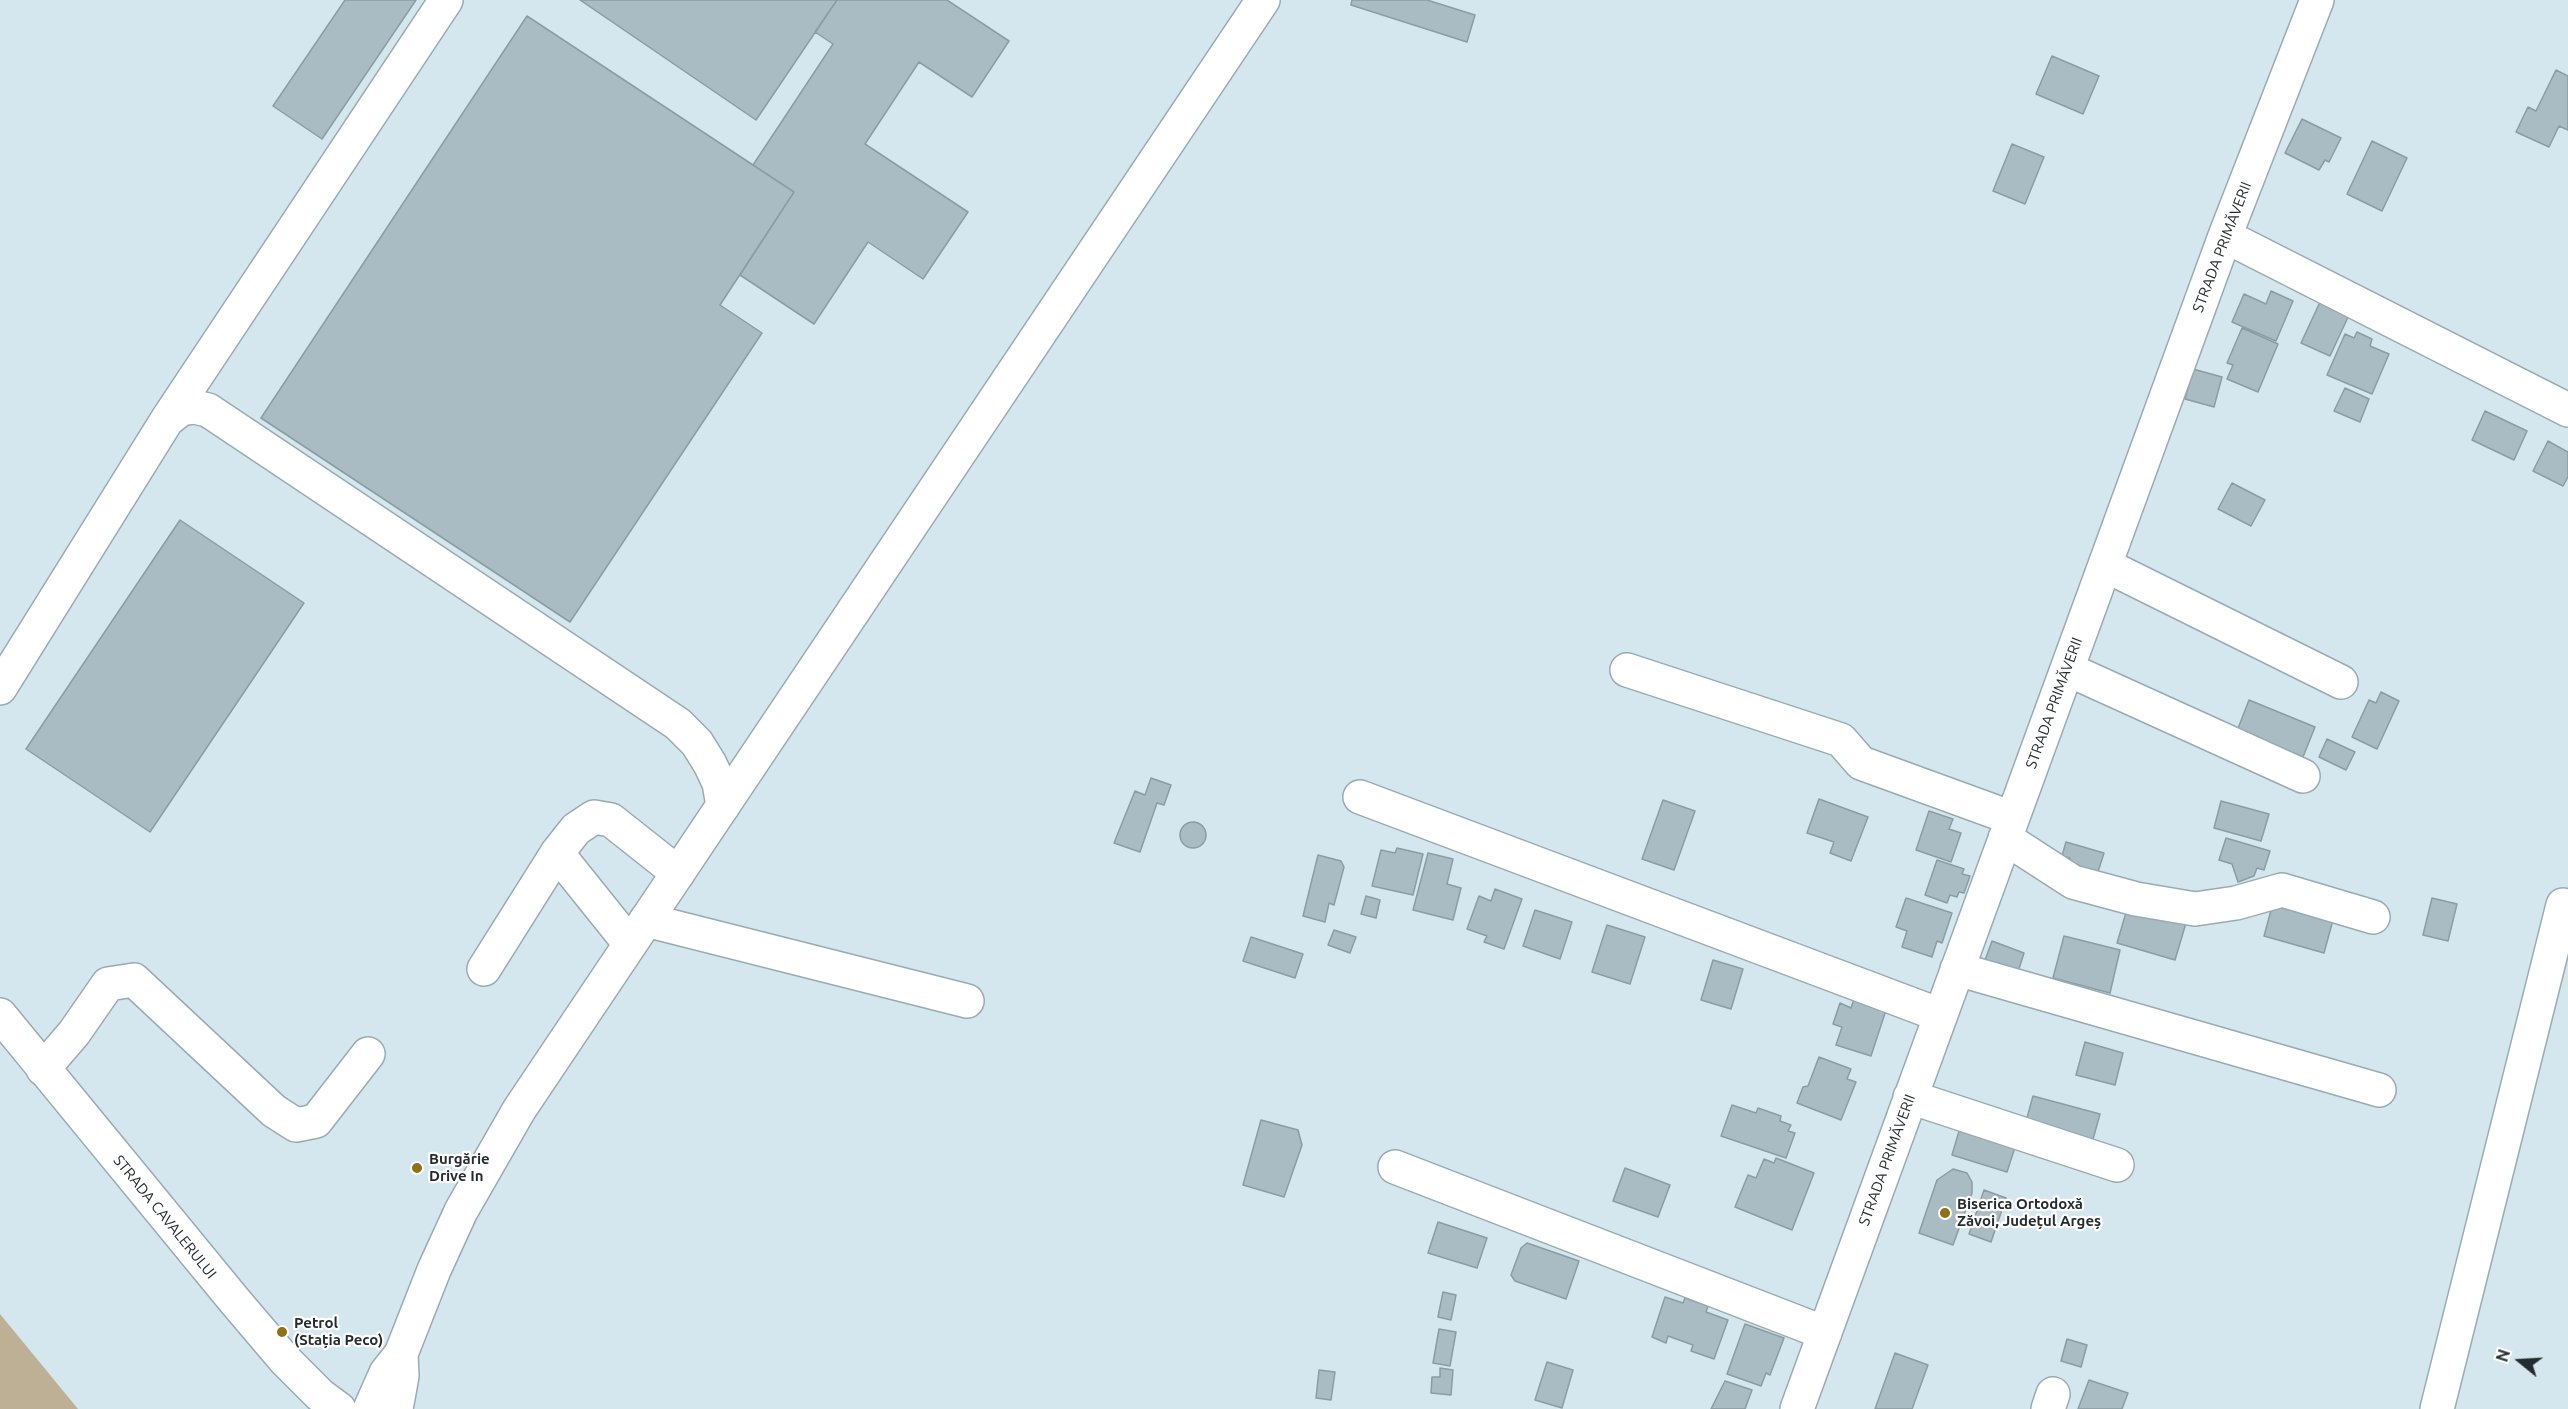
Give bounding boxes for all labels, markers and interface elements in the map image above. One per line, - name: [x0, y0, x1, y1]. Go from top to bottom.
- street label: STRADA PRIMĂVERII: [2189, 179, 2255, 315]
- street label: STRADA PRIMĂVERII: [2022, 635, 2086, 771]
- street label: STRADA PRIMĂVERII: [1855, 1092, 1919, 1228]
- place label: Burgărie Drive In: [429, 1150, 490, 1185]
- street label: STRADA CAVALERULUI: [110, 1152, 220, 1282]
- marker: Burgărie Drive In: [410, 1161, 424, 1175]
- place label: Biserica Ortodoxă Zăvoi, Județul Argeș: [1957, 1195, 2101, 1230]
- marker: Biserica Ortodoxă Zăvoi, Județul Argeș: [1938, 1206, 1952, 1220]
- place label: Petrol (Stația Peco): [294, 1314, 383, 1349]
- marker: Petrol (Stația Peco): [275, 1325, 289, 1339]
- north arrow: [2490, 1331, 2550, 1391]
- text: N: [2492, 1347, 2513, 1364]

